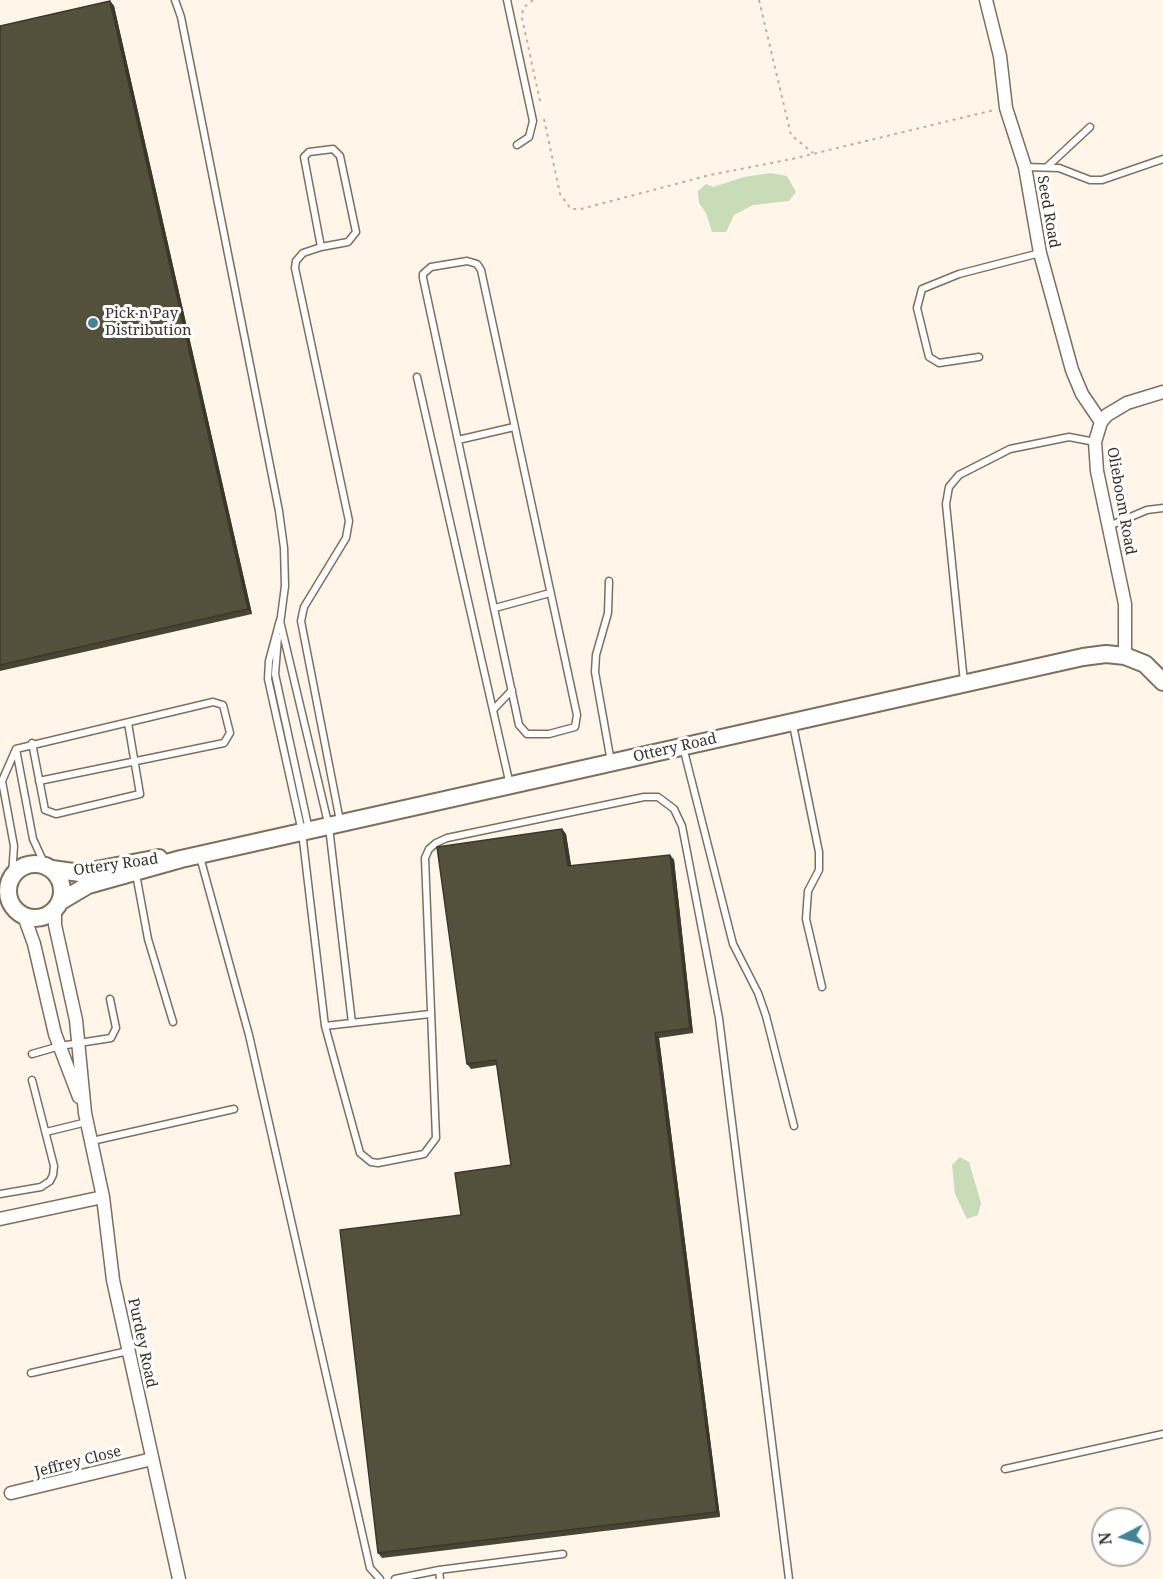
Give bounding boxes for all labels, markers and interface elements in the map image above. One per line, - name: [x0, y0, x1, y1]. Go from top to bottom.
- street label: Seed Road: [1033, 174, 1063, 250]
- place label: Pick n Pay Distribution: [105, 305, 192, 340]
- marker: Pick n Pay Distribution: [86, 316, 100, 330]
- street label: Olieboom Road: [1103, 446, 1139, 556]
- street label: Ottery Road: [631, 730, 719, 766]
- street label: Ottery Road: [73, 850, 159, 880]
- street label: Purdey Road: [124, 1296, 160, 1390]
- street label: Jeffrey Close: [33, 1443, 123, 1481]
- north arrow: [1091, 1507, 1151, 1567]
- text: N: [1093, 1531, 1117, 1546]

